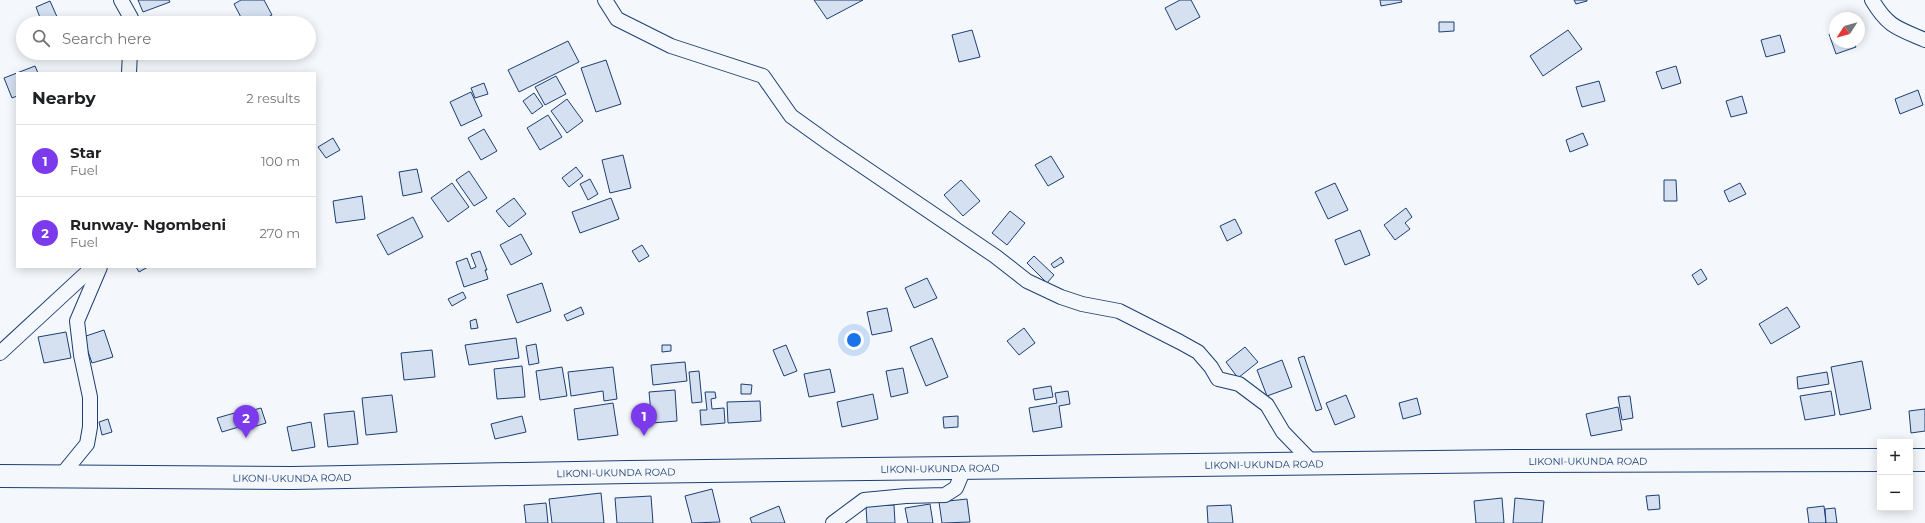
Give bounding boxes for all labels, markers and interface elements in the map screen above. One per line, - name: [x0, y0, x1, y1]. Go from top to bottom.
- north arrow: [1829, 12, 1865, 48]
- search box: [16, 16, 316, 60]
- icon: search: [30, 27, 52, 49]
- text: Search here: [62, 29, 151, 48]
- text: Nearby: [32, 88, 96, 108]
- text: 2 results: [246, 90, 300, 106]
- text: Star: [70, 143, 102, 162]
- text: 1: [42, 153, 48, 169]
- text: 100 m: [261, 153, 300, 169]
- text: Fuel: [70, 162, 98, 178]
- text: Runway- Ngombeni: [70, 215, 226, 234]
- text: 2: [41, 225, 49, 241]
- text: 270 m: [259, 225, 300, 241]
- text: Fuel: [70, 234, 98, 250]
- your location: [844, 330, 864, 350]
- pin: 1: [631, 403, 657, 436]
- pin: 2: [233, 405, 259, 438]
- map controls: [1877, 439, 1913, 511]
- button: +: [1877, 439, 1913, 475]
- street label: LIKONI-UKUNDA ROAD: [1528, 455, 1647, 468]
- street label: LIKONI-UKUNDA ROAD: [1204, 457, 1323, 472]
- street label: LIKONI-UKUNDA ROAD: [880, 461, 999, 476]
- street label: LIKONI-UKUNDA ROAD: [556, 465, 676, 480]
- street label: LIKONI-UKUNDA ROAD: [232, 471, 352, 485]
- button: −: [1877, 475, 1913, 511]

